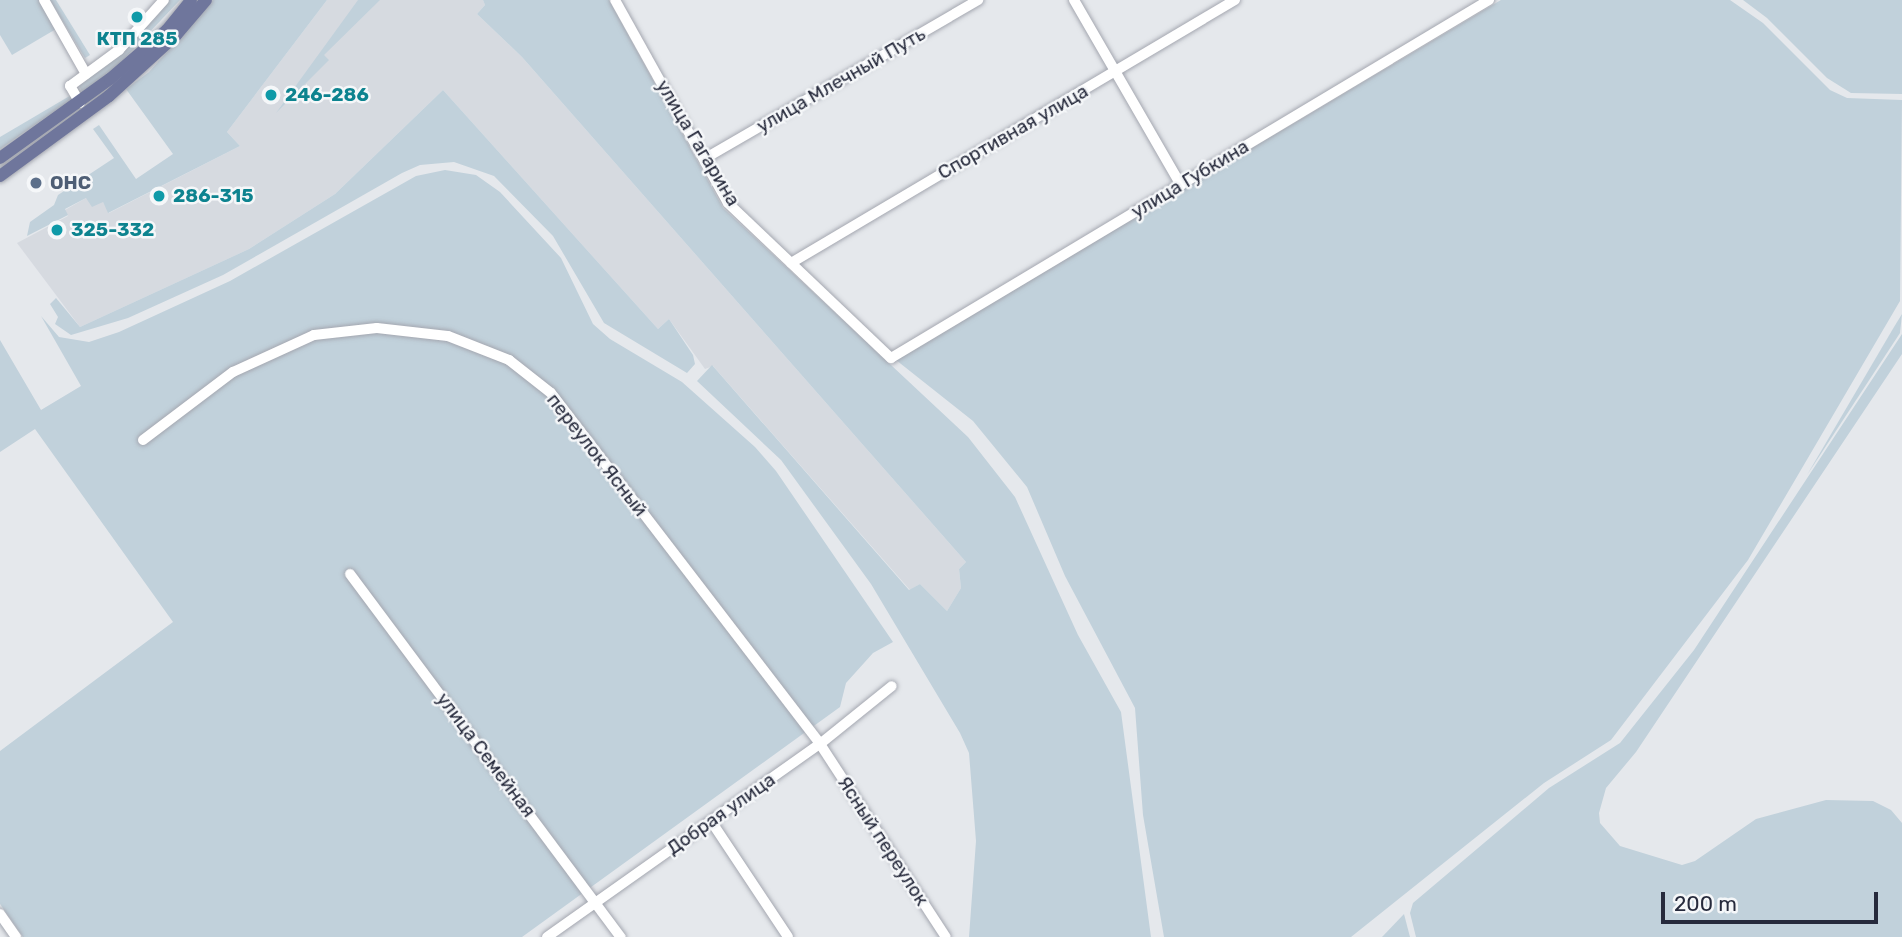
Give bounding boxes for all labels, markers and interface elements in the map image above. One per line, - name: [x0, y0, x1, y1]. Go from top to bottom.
- marker: КТП 285: [129, 9, 145, 25]
- street label: улица Млечный Путь: [753, 22, 929, 138]
- place label: КТП 285: [97, 28, 177, 50]
- street label: улица Гагарина: [651, 76, 745, 210]
- street label: Спортивная улица: [934, 80, 1092, 184]
- place label: 246-286: [285, 84, 369, 106]
- marker: 246-286: [263, 87, 279, 103]
- street label: улица Губкина: [1127, 135, 1253, 223]
- place label: ОНС: [50, 172, 91, 194]
- marker: ОНС: [28, 175, 44, 191]
- place label: 286-315: [173, 185, 253, 207]
- marker: 286-315: [151, 188, 167, 204]
- place label: 325-332: [71, 219, 154, 241]
- marker: 325-332: [49, 222, 65, 238]
- street label: переулок Ясный: [542, 389, 652, 521]
- street label: улица Семейная: [432, 688, 540, 822]
- street label: Добрая улица: [663, 768, 779, 860]
- street label: Ясный переулок: [833, 772, 933, 910]
- scale bar: [1664, 878, 1881, 922]
- text: 200 m: [1674, 891, 1737, 916]

